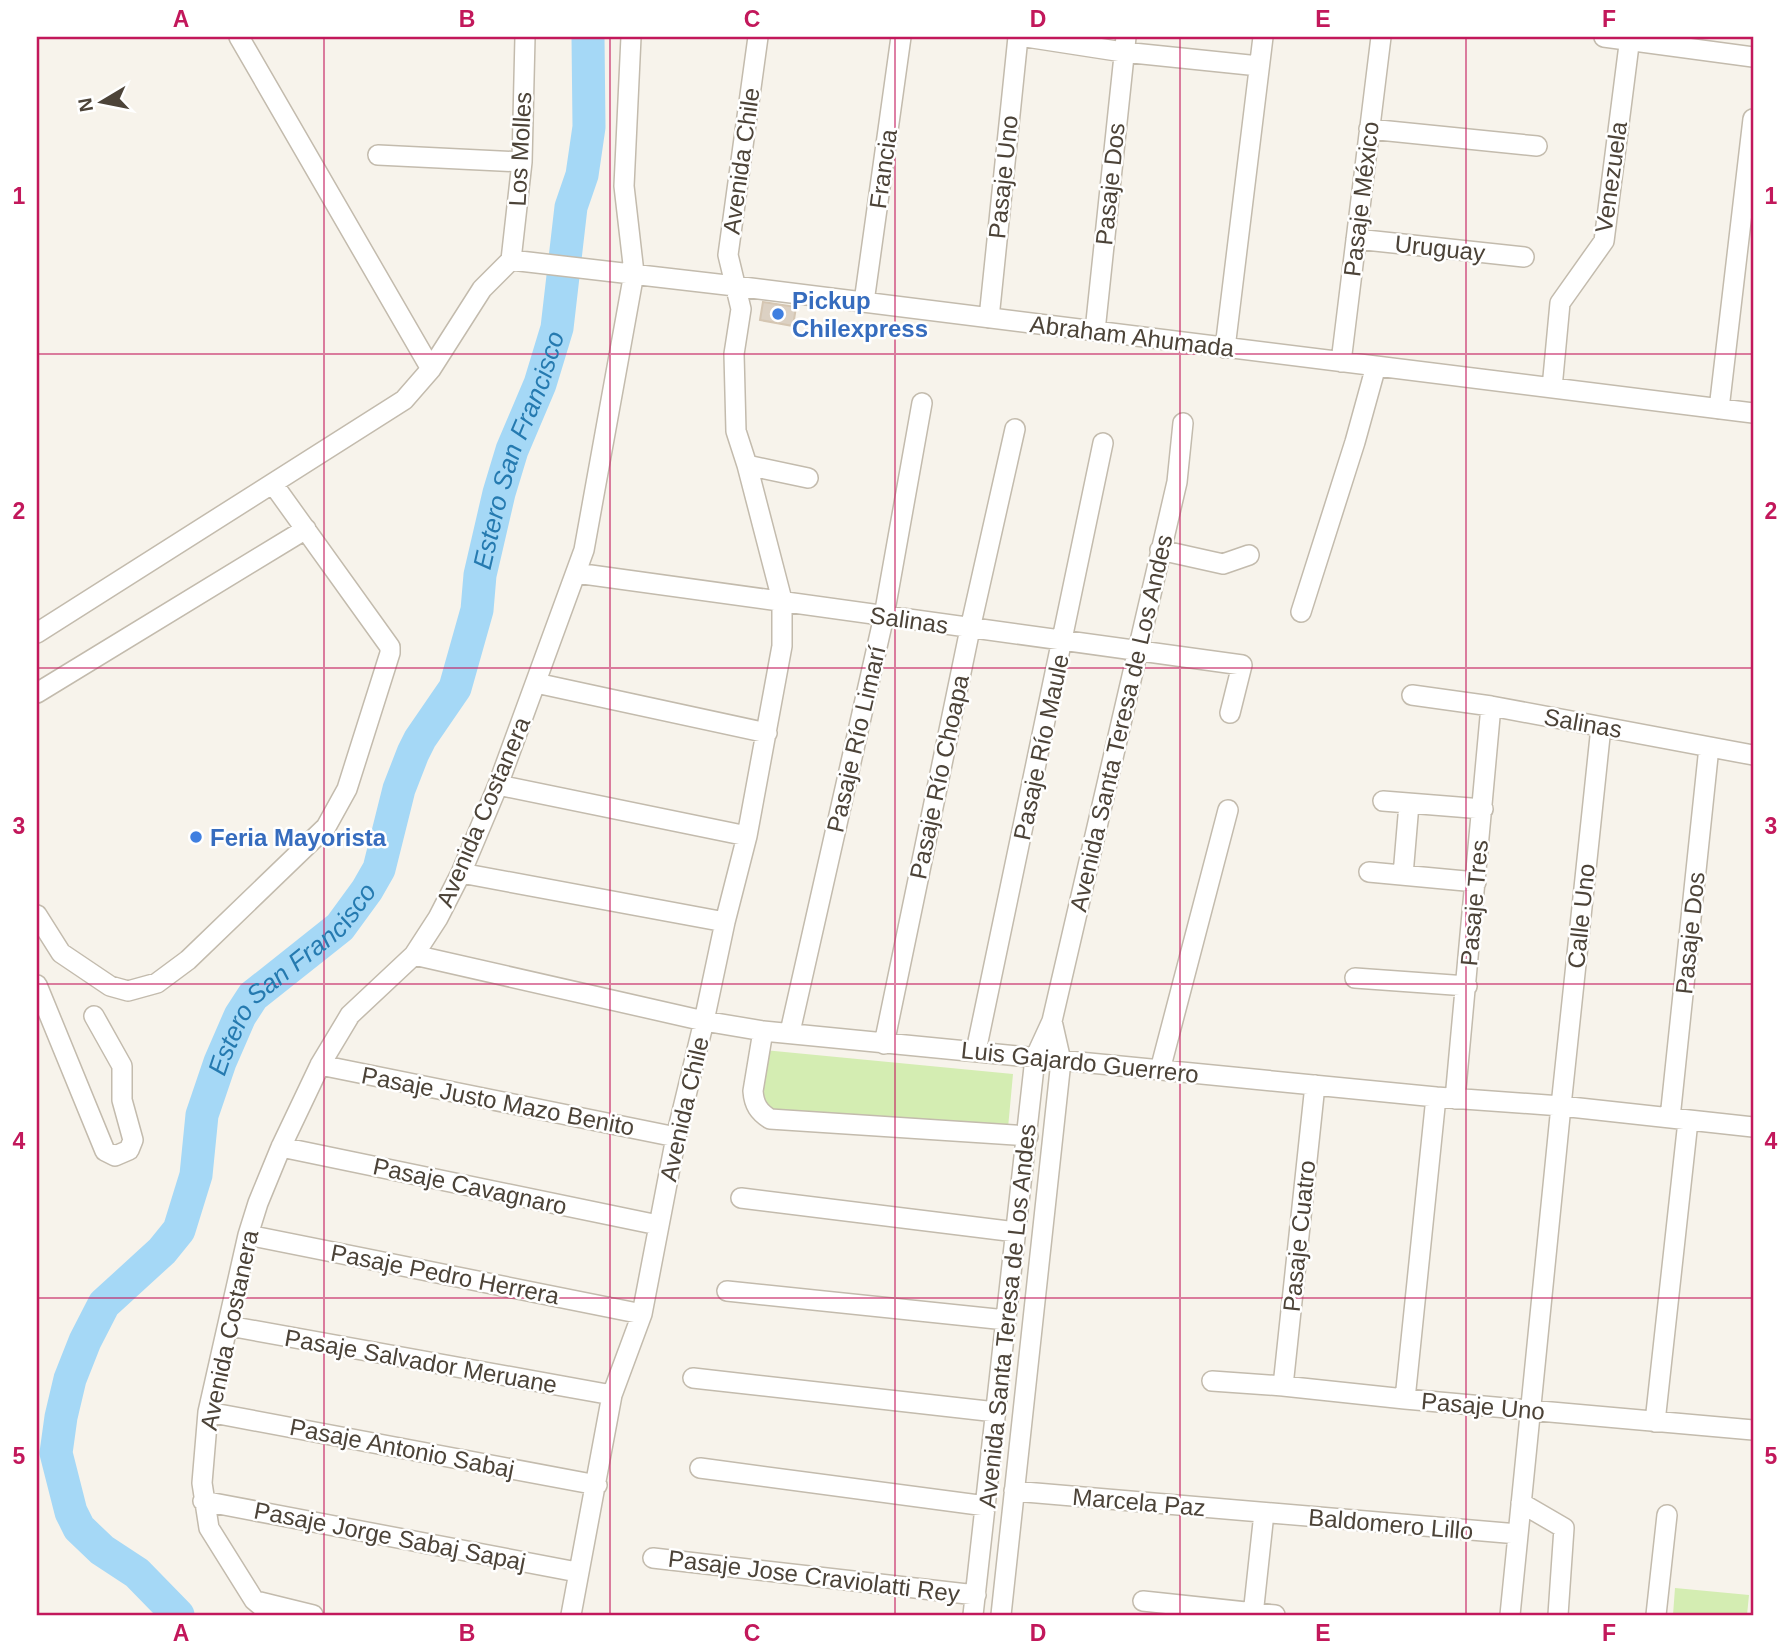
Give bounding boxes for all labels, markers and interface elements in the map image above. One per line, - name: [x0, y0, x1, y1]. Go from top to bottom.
- text: A: [173, 6, 189, 32]
- text: B: [459, 6, 475, 32]
- text: C: [744, 6, 760, 32]
- text: D: [1030, 6, 1046, 32]
- text: E: [1315, 6, 1331, 32]
- text: F: [1602, 6, 1616, 32]
- north arrow: [66, 66, 136, 136]
- street label: Avenida Chile: [717, 86, 765, 236]
- street label: Los Molles: [504, 91, 536, 207]
- text: N: [74, 96, 97, 113]
- street label: Pasaje Uno: [983, 114, 1023, 240]
- street label: Venezuela: [1590, 119, 1632, 234]
- street label: Pasaje México: [1338, 120, 1384, 278]
- street label: Pasaje Dos: [1090, 122, 1130, 246]
- street label: Francia: [864, 127, 902, 211]
- text: 1: [13, 183, 26, 209]
- text: 1: [1765, 183, 1778, 209]
- street label: Uruguay: [1393, 230, 1487, 266]
- place label: Pickup Chilexpress: [792, 287, 928, 342]
- marker: Pickup Chilexpress: [770, 306, 786, 322]
- street label: Abraham Ahumada: [1028, 310, 1236, 362]
- water label: Estero San Francisco: [467, 328, 570, 572]
- text: 2: [13, 498, 25, 524]
- text: 2: [1765, 498, 1777, 524]
- street label: Avenida Santa Teresa de Los Andes: [1064, 532, 1178, 914]
- street label: Salinas: [868, 601, 950, 639]
- street label: Pasaje Río Limarí: [821, 643, 891, 835]
- street label: Pasaje Río Maule: [1008, 652, 1074, 842]
- street label: Pasaje Río Choapa: [904, 672, 974, 882]
- street label: Salinas: [1542, 703, 1624, 743]
- street label: Avenida Costanera: [431, 712, 535, 911]
- text: 3: [13, 813, 25, 839]
- text: 3: [1765, 813, 1777, 839]
- place label: Feria Mayorista: [210, 824, 387, 851]
- marker: Feria Mayorista: [188, 829, 204, 845]
- street label: Pasaje Tres: [1455, 839, 1493, 967]
- street label: Calle Uno: [1562, 862, 1600, 970]
- street label: Pasaje Dos: [1670, 871, 1710, 995]
- water label: Estero San Francisco: [202, 877, 382, 1079]
- street label: Avenida Chile: [654, 1034, 714, 1184]
- street label: Luis Gajardo Guerrero: [960, 1036, 1200, 1088]
- street label: Pasaje Justo Mazo Benito: [359, 1061, 637, 1141]
- street label: Avenida Santa Teresa de Los Andes: [973, 1123, 1041, 1509]
- text: 4: [13, 1128, 26, 1154]
- text: 4: [1765, 1128, 1778, 1154]
- street label: Pasaje Cavagnaro: [371, 1152, 569, 1220]
- street label: Pasaje Cuatro: [1278, 1159, 1320, 1313]
- street label: Avenida Costanera: [195, 1227, 264, 1432]
- street label: Pasaje Pedro Herrera: [328, 1239, 562, 1310]
- street label: Pasaje Salvador Meruane: [283, 1324, 559, 1398]
- street label: Pasaje Uno: [1420, 1387, 1546, 1425]
- street label: Pasaje Antonio Sabaj: [287, 1413, 517, 1483]
- text: 5: [13, 1443, 26, 1469]
- text: 5: [1765, 1443, 1778, 1469]
- street label: Marcela Paz: [1071, 1483, 1207, 1521]
- street label: Pasaje Jorge Sabaj Sapaj: [252, 1496, 528, 1576]
- street label: Baldomero Lillo: [1307, 1503, 1475, 1545]
- street label: Pasaje Jose Craviolatti Rey: [667, 1545, 961, 1607]
- text: A: [173, 1620, 189, 1646]
- text: B: [459, 1620, 475, 1646]
- text: C: [744, 1620, 760, 1646]
- text: D: [1030, 1620, 1046, 1646]
- text: E: [1315, 1620, 1331, 1646]
- text: F: [1602, 1620, 1616, 1646]

